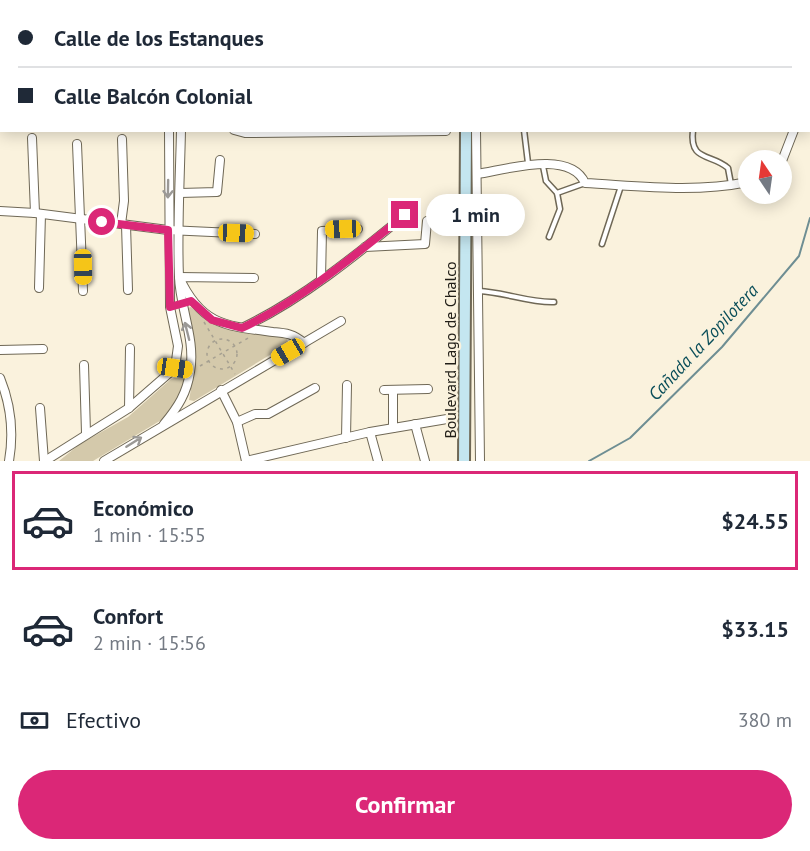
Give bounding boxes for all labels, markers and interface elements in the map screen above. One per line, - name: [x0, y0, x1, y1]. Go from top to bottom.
- text: Calle de los Estanques: [54, 24, 264, 52]
- text: Calle Balcón Colonial: [54, 82, 252, 110]
- north arrow: [738, 150, 792, 204]
- map controls: [738, 150, 792, 204]
- one-way arrow: [163, 178, 174, 198]
- callout: 1 min: [426, 194, 525, 236]
- route end: [391, 201, 418, 228]
- text: 1 min: [451, 202, 500, 228]
- route start: [88, 208, 115, 235]
- car: [325, 219, 361, 239]
- car: [218, 223, 254, 243]
- car: [74, 249, 92, 285]
- street label: Boulevard Lago de Chalco: [440, 261, 460, 439]
- water label: Cañada la Zopilotera: [643, 279, 763, 405]
- one-way arrow: [181, 322, 193, 341]
- car: [268, 335, 308, 369]
- car: [156, 357, 194, 379]
- one-way arrow: [125, 436, 142, 448]
- icon: car: [21, 494, 75, 548]
- text: Económico: [93, 494, 194, 522]
- text: $24.55: [721, 507, 789, 535]
- text: 1 min · 15:55: [93, 522, 206, 548]
- icon: car: [21, 602, 75, 656]
- text: Confort: [93, 602, 163, 630]
- text: $33.15: [721, 615, 789, 643]
- text: 2 min · 15:56: [93, 630, 206, 656]
- icon: cash: [18, 704, 51, 737]
- text: Efectivo: [66, 706, 141, 734]
- text: 380 m: [738, 707, 792, 733]
- button: Confirmar: [18, 770, 792, 839]

